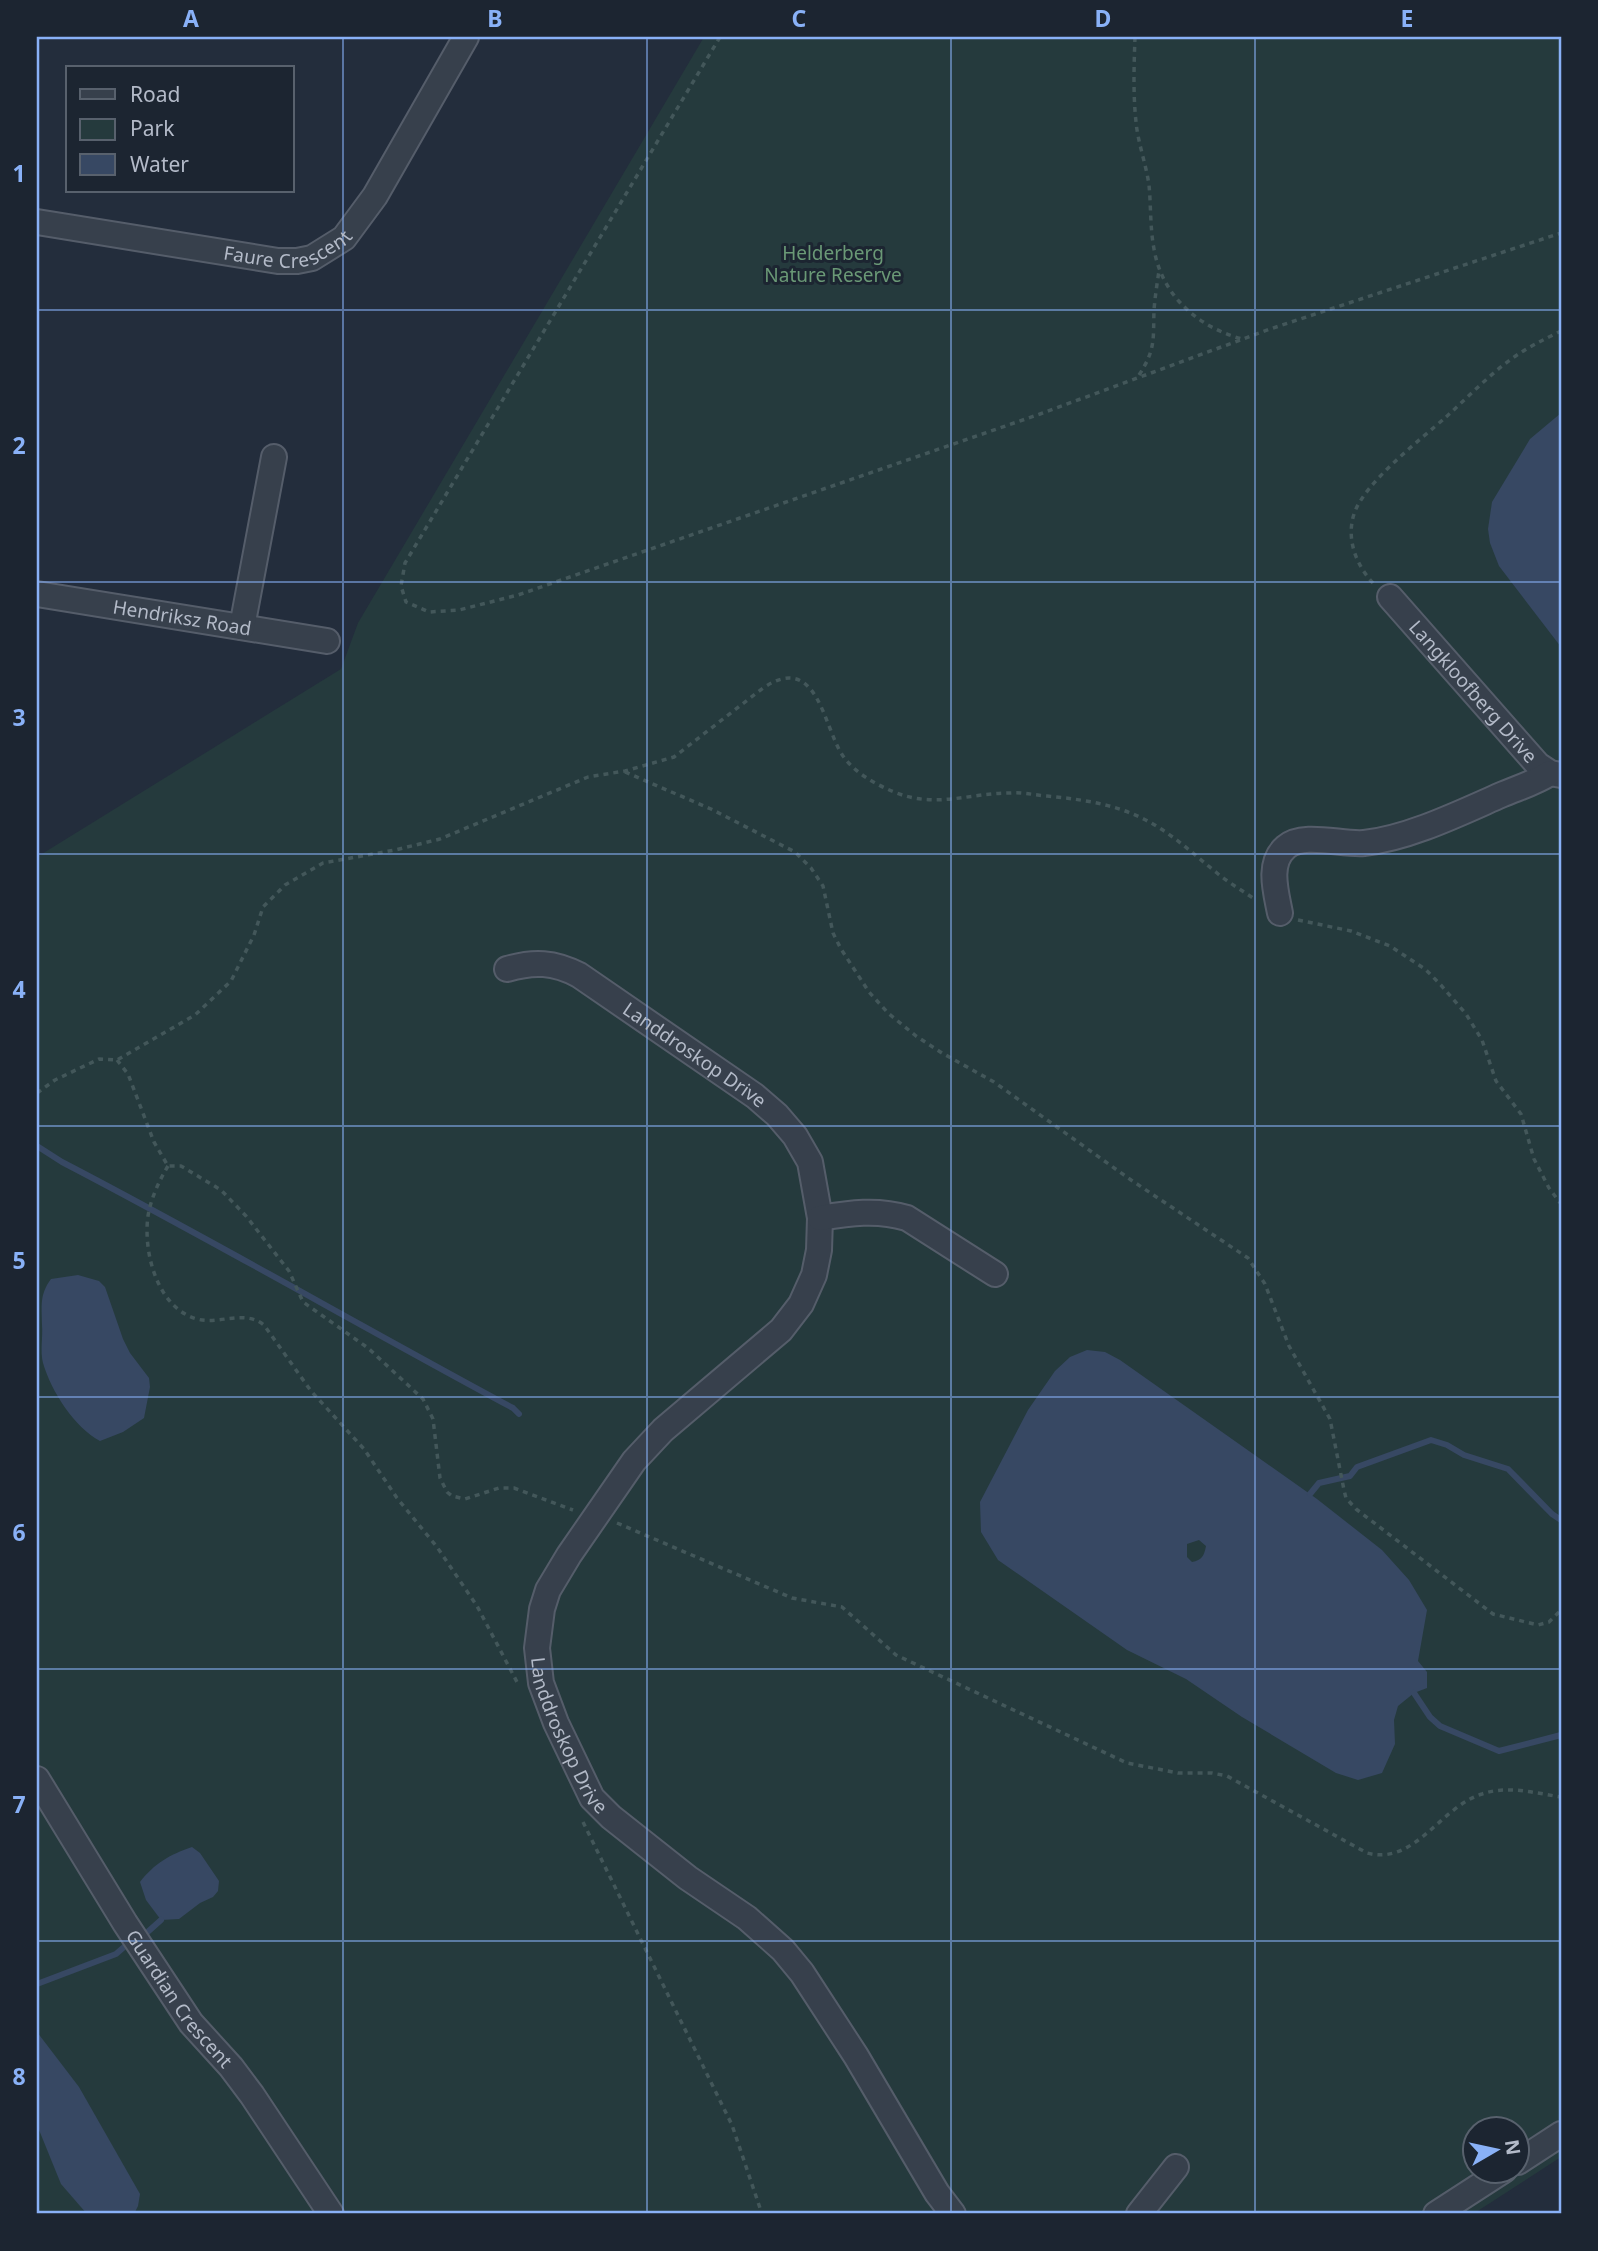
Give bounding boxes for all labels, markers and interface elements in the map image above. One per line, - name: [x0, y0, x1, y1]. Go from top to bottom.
- text: A: [183, 2, 199, 34]
- text: B: [487, 2, 503, 34]
- text: C: [792, 2, 807, 34]
- text: D: [1095, 2, 1111, 34]
- text: E: [1401, 2, 1413, 34]
- legend: [66, 66, 294, 192]
- text: Road: [130, 80, 180, 108]
- text: Park: [130, 114, 175, 142]
- text: Water: [130, 150, 189, 178]
- text: 1: [12, 157, 26, 189]
- street label: Faure Crescent: [222, 225, 358, 274]
- park label: Helderberg Nature Reserve: [764, 240, 902, 288]
- text: 2: [12, 429, 26, 461]
- street label: Hendriksz Road: [111, 593, 253, 642]
- street label: Langkloofberg Drive: [1403, 615, 1543, 769]
- text: 3: [12, 701, 26, 733]
- text: 4: [12, 973, 26, 1005]
- street label: Landdroskop Drive: [618, 996, 772, 1113]
- text: 5: [12, 1244, 26, 1276]
- text: 6: [12, 1516, 26, 1548]
- street label: Landdroskop Drive: [525, 1656, 613, 1819]
- text: 7: [12, 1788, 26, 1820]
- street label: Guardian Crescent: [120, 1925, 238, 2073]
- text: 8: [12, 2060, 26, 2092]
- north arrow: [1462, 2114, 1532, 2184]
- text: N: [1499, 2138, 1527, 2157]

